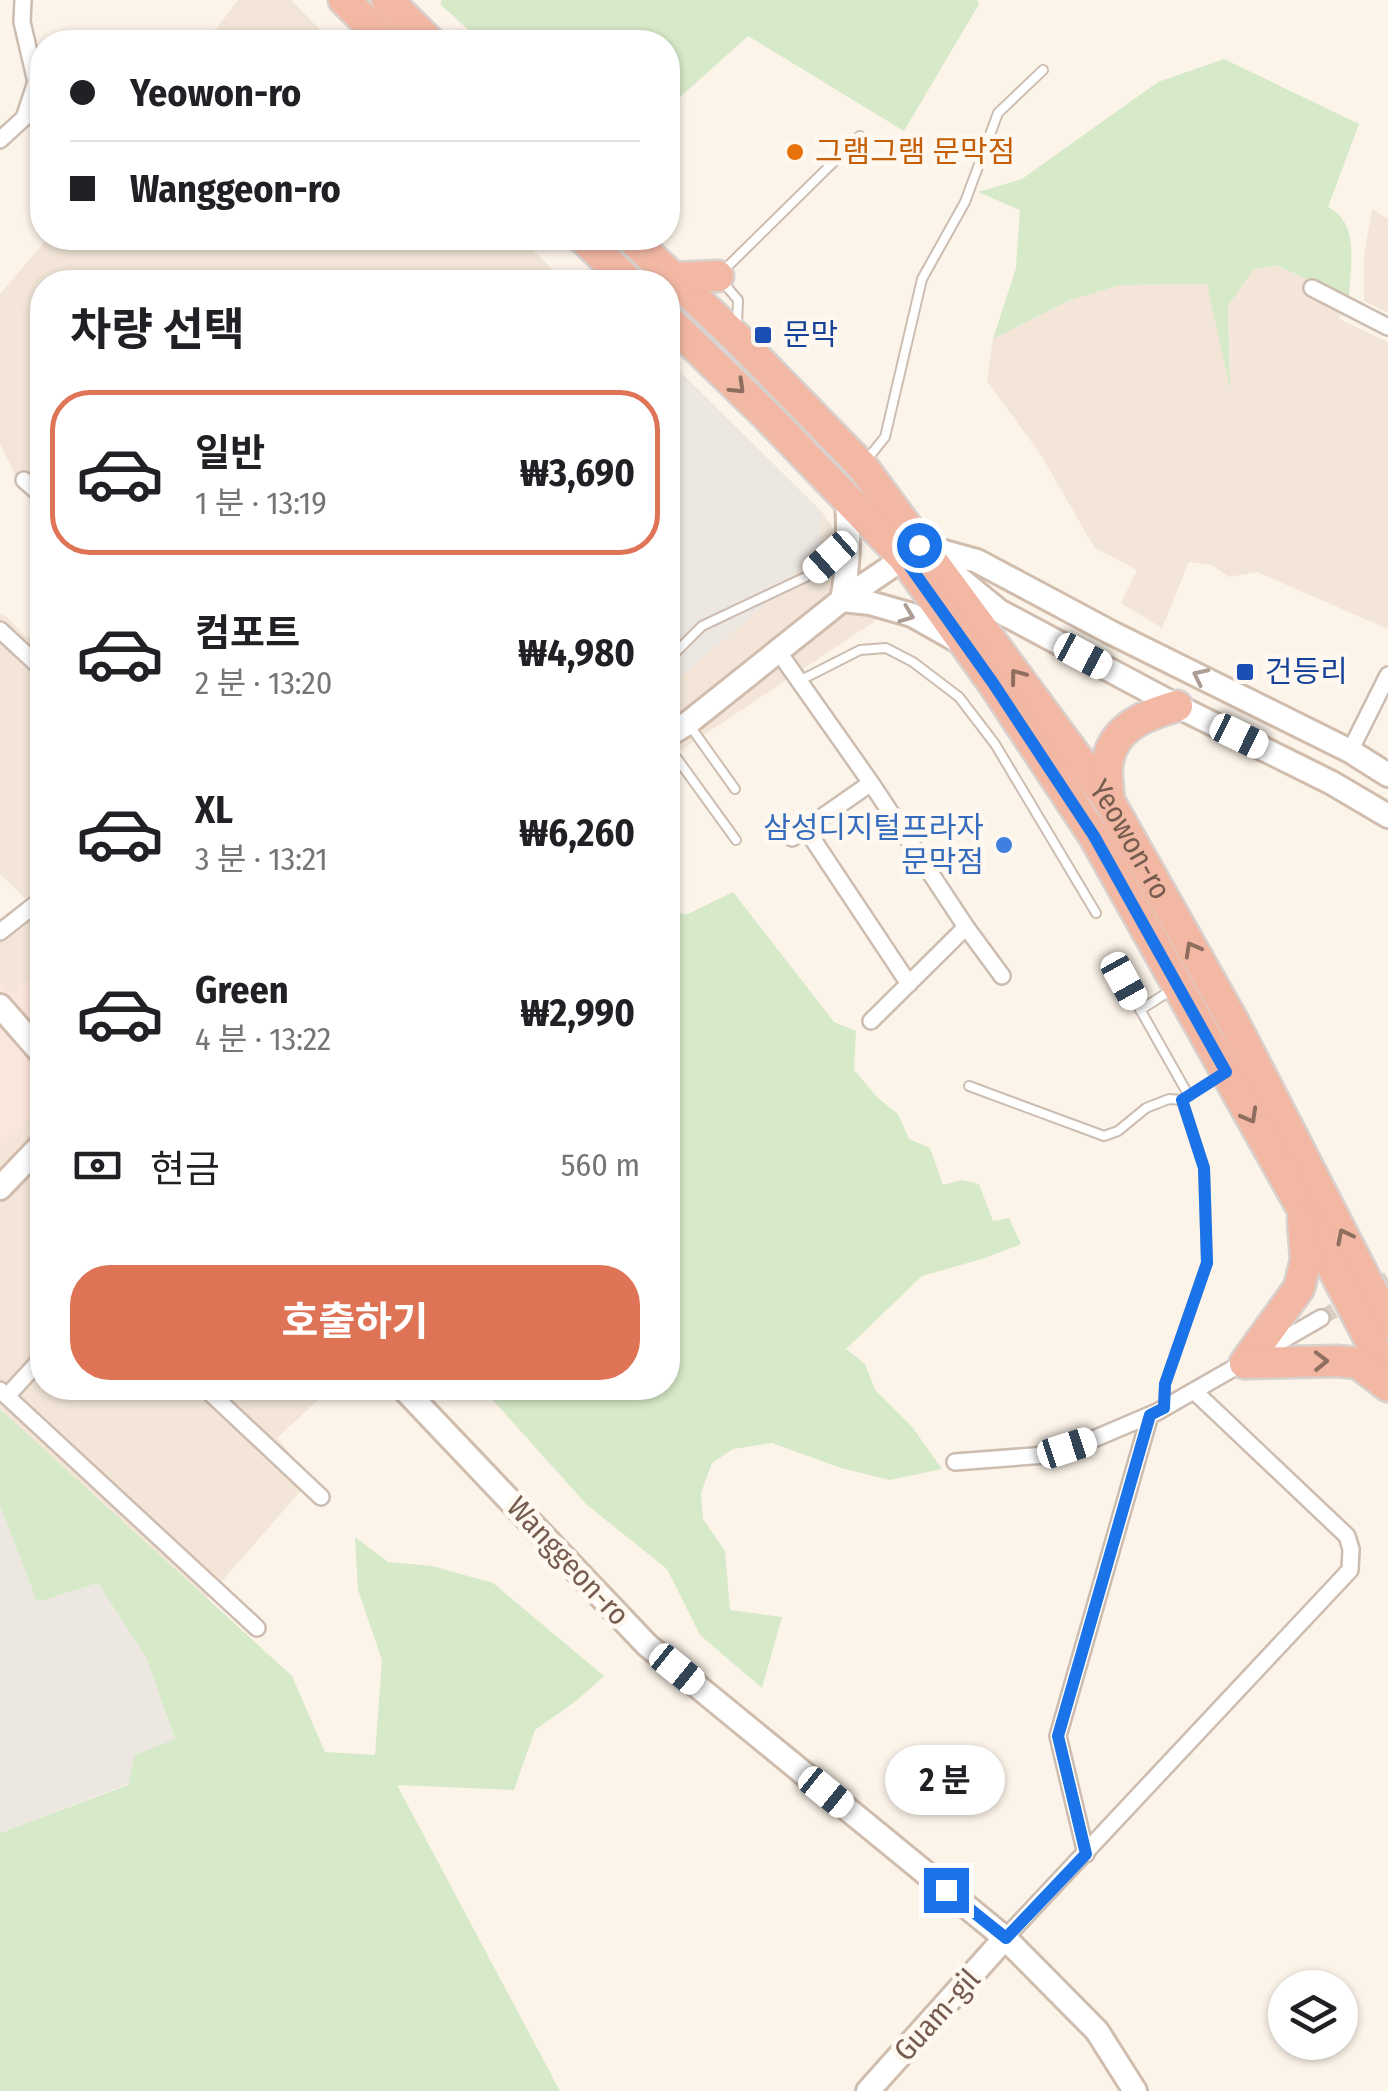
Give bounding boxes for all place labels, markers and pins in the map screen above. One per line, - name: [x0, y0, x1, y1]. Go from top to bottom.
- place label: 그램그램 문막점: [815, 134, 1015, 170]
- marker: 그램그램 문막점: [784, 141, 806, 163]
- place label: 문막: [783, 317, 838, 353]
- marker: 문막: [752, 324, 774, 346]
- place label: 건등리: [1265, 654, 1348, 690]
- marker: 건등리: [1234, 661, 1256, 683]
- place label: 삼성디지털프라자 문막점: [763, 810, 984, 880]
- marker: 삼성디지털프라자 문막점: [993, 834, 1015, 856]

